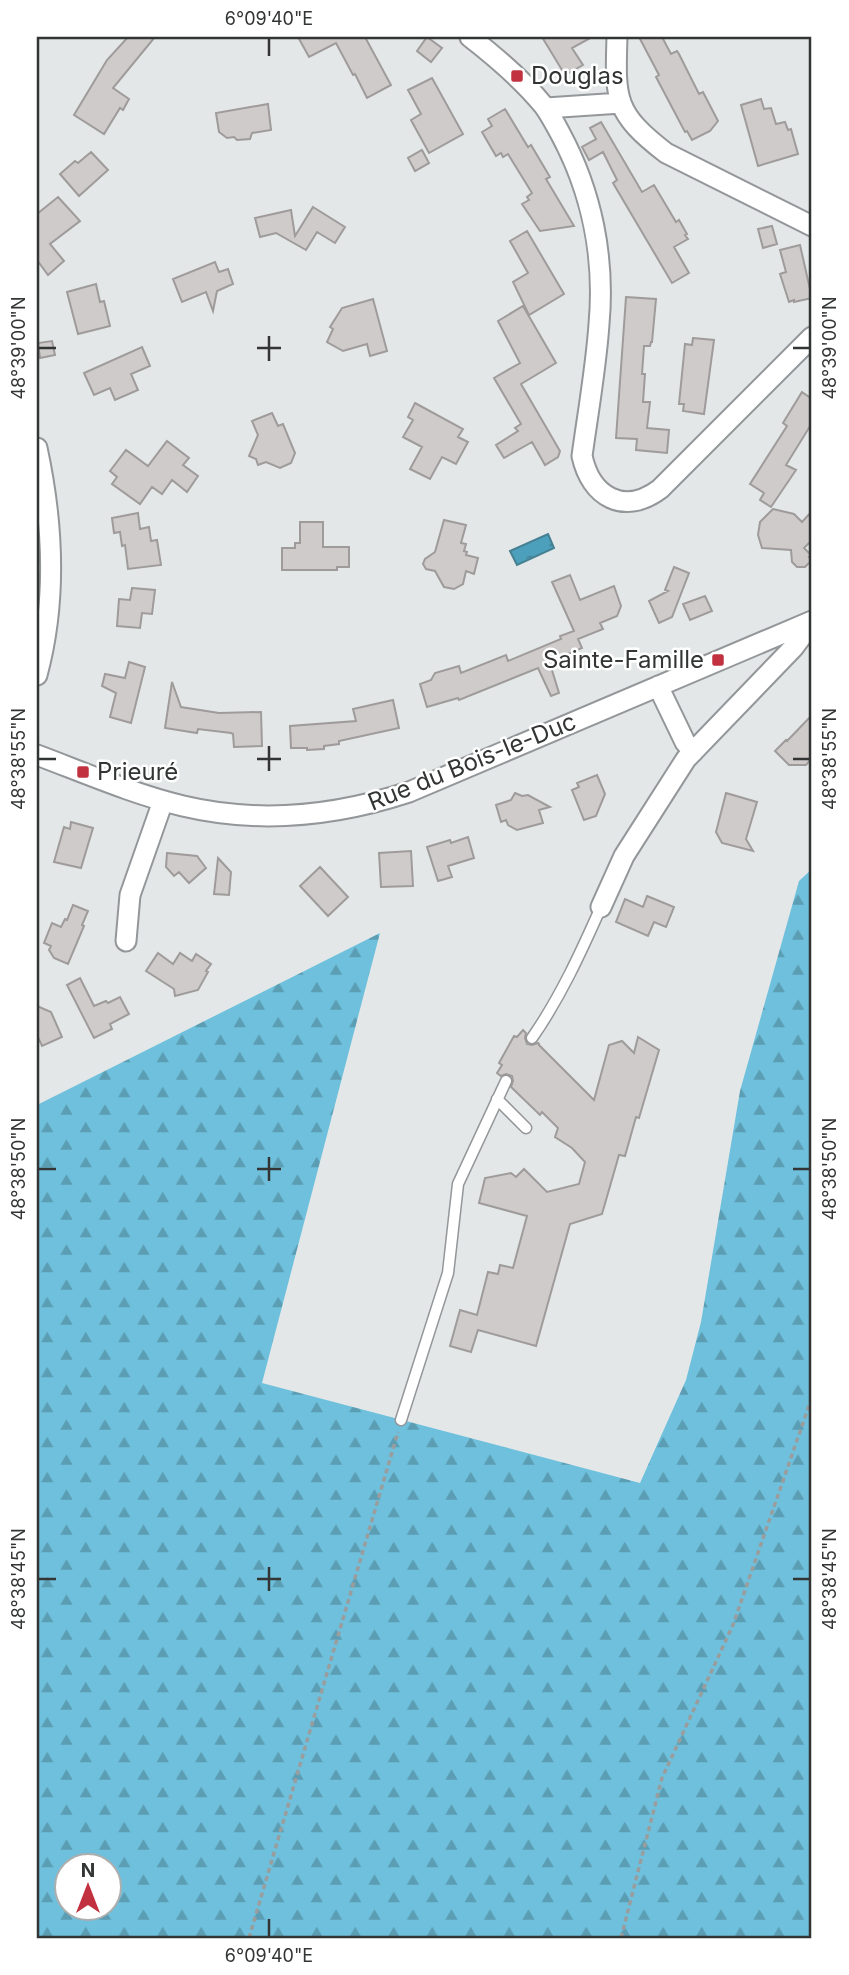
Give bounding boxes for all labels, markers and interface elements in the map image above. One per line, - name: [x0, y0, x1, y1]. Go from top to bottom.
- text: 6°09'40"E: [225, 8, 313, 29]
- place label: Douglas: [531, 61, 624, 90]
- marker: Douglas: [509, 68, 525, 84]
- text: 48°39'00"N: [8, 296, 29, 400]
- text: 48°39'00"N: [819, 296, 840, 400]
- place label: Sainte-Famille: [543, 645, 704, 674]
- marker: Sainte-Famille: [710, 652, 726, 668]
- street label: Rue du Bois-le-Duc: [364, 707, 580, 817]
- text: 48°38'55"N: [8, 708, 29, 810]
- text: 48°38'55"N: [819, 708, 840, 810]
- place label: Prieuré: [97, 757, 178, 786]
- marker: Prieuré: [75, 764, 91, 780]
- text: 48°38'50"N: [8, 1118, 29, 1220]
- text: 48°38'50"N: [819, 1118, 840, 1220]
- text: 48°38'45"N: [8, 1528, 29, 1630]
- text: 48°38'45"N: [819, 1528, 840, 1630]
- north arrow: [52, 1853, 122, 1923]
- text: N: [81, 1859, 95, 1882]
- text: 6°09'40"E: [225, 1945, 313, 1966]

